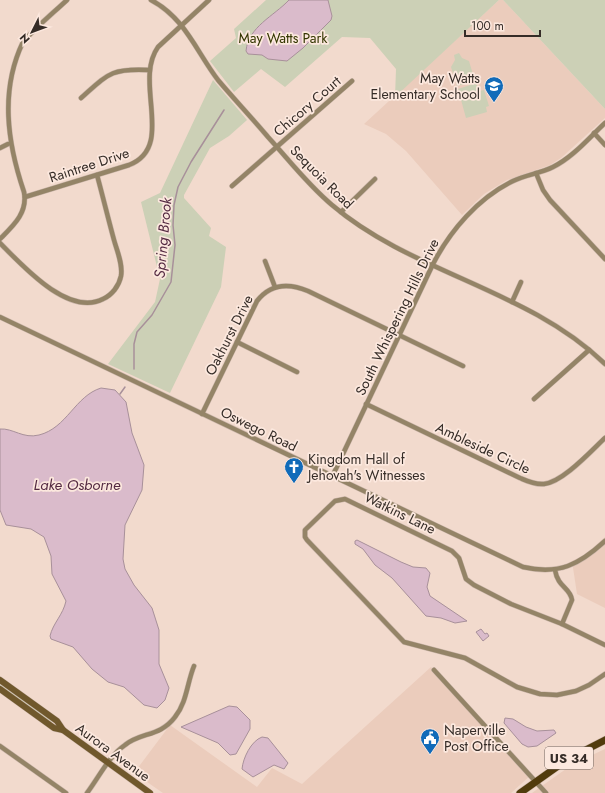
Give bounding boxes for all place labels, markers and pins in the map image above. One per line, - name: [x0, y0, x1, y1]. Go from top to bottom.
- place label: May Watts Elementary School: [370, 68, 480, 104]
- school or university icon: May Watts Elementary School: [483, 75, 505, 103]
- place label: Kingdom Hall of Jehovah's Witnesses: [306, 449, 426, 485]
- church icon: Kingdom Hall of Jehovah's Witnesses: [283, 456, 305, 484]
- place label: Naperville Post Office: [444, 720, 509, 756]
- public building icon: Naperville Post Office: [419, 727, 441, 755]

